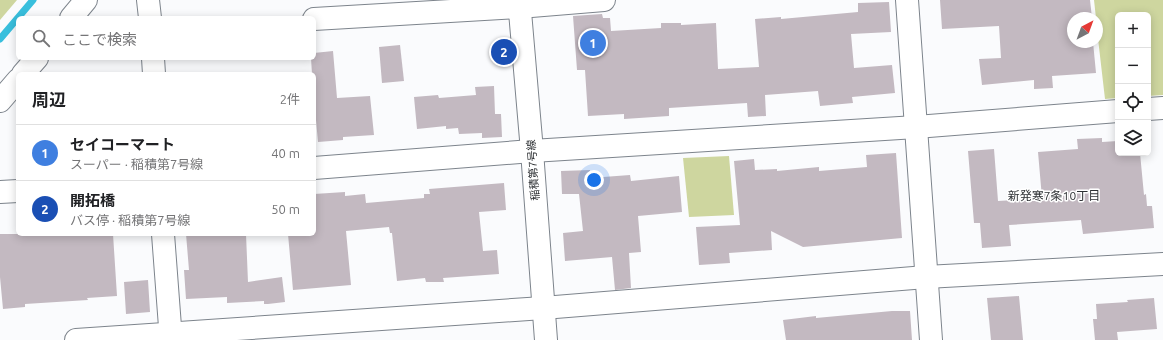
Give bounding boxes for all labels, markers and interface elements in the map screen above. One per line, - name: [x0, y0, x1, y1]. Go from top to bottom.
- north arrow: [1067, 12, 1103, 48]
- map controls: [1115, 12, 1151, 156]
- button: +: [1115, 12, 1151, 48]
- search box: [16, 16, 316, 60]
- icon: search: [30, 27, 52, 49]
- pin: 1: [580, 28, 606, 58]
- text: ここで検索: [62, 31, 137, 48]
- pin: 2: [491, 37, 517, 67]
- button: −: [1115, 48, 1151, 84]
- button: locate: [1115, 84, 1151, 120]
- text: 周辺: [32, 90, 66, 109]
- text: 2件: [280, 92, 300, 106]
- button: layers: [1115, 120, 1151, 156]
- text: セイコーマート: [70, 136, 175, 153]
- street label: 稲積第7号線: [525, 139, 541, 201]
- text: 1: [41, 146, 49, 160]
- text: 40 m: [271, 146, 300, 160]
- text: スーパー · 稲積第7号線: [70, 157, 203, 171]
- your location: [584, 170, 604, 190]
- district label: 新発寒7条10丁目: [1008, 189, 1100, 202]
- text: 開拓橋: [70, 192, 115, 209]
- text: 2: [41, 202, 49, 216]
- text: 50 m: [271, 202, 300, 216]
- text: バス停 · 稲積第7号線: [70, 213, 190, 227]

